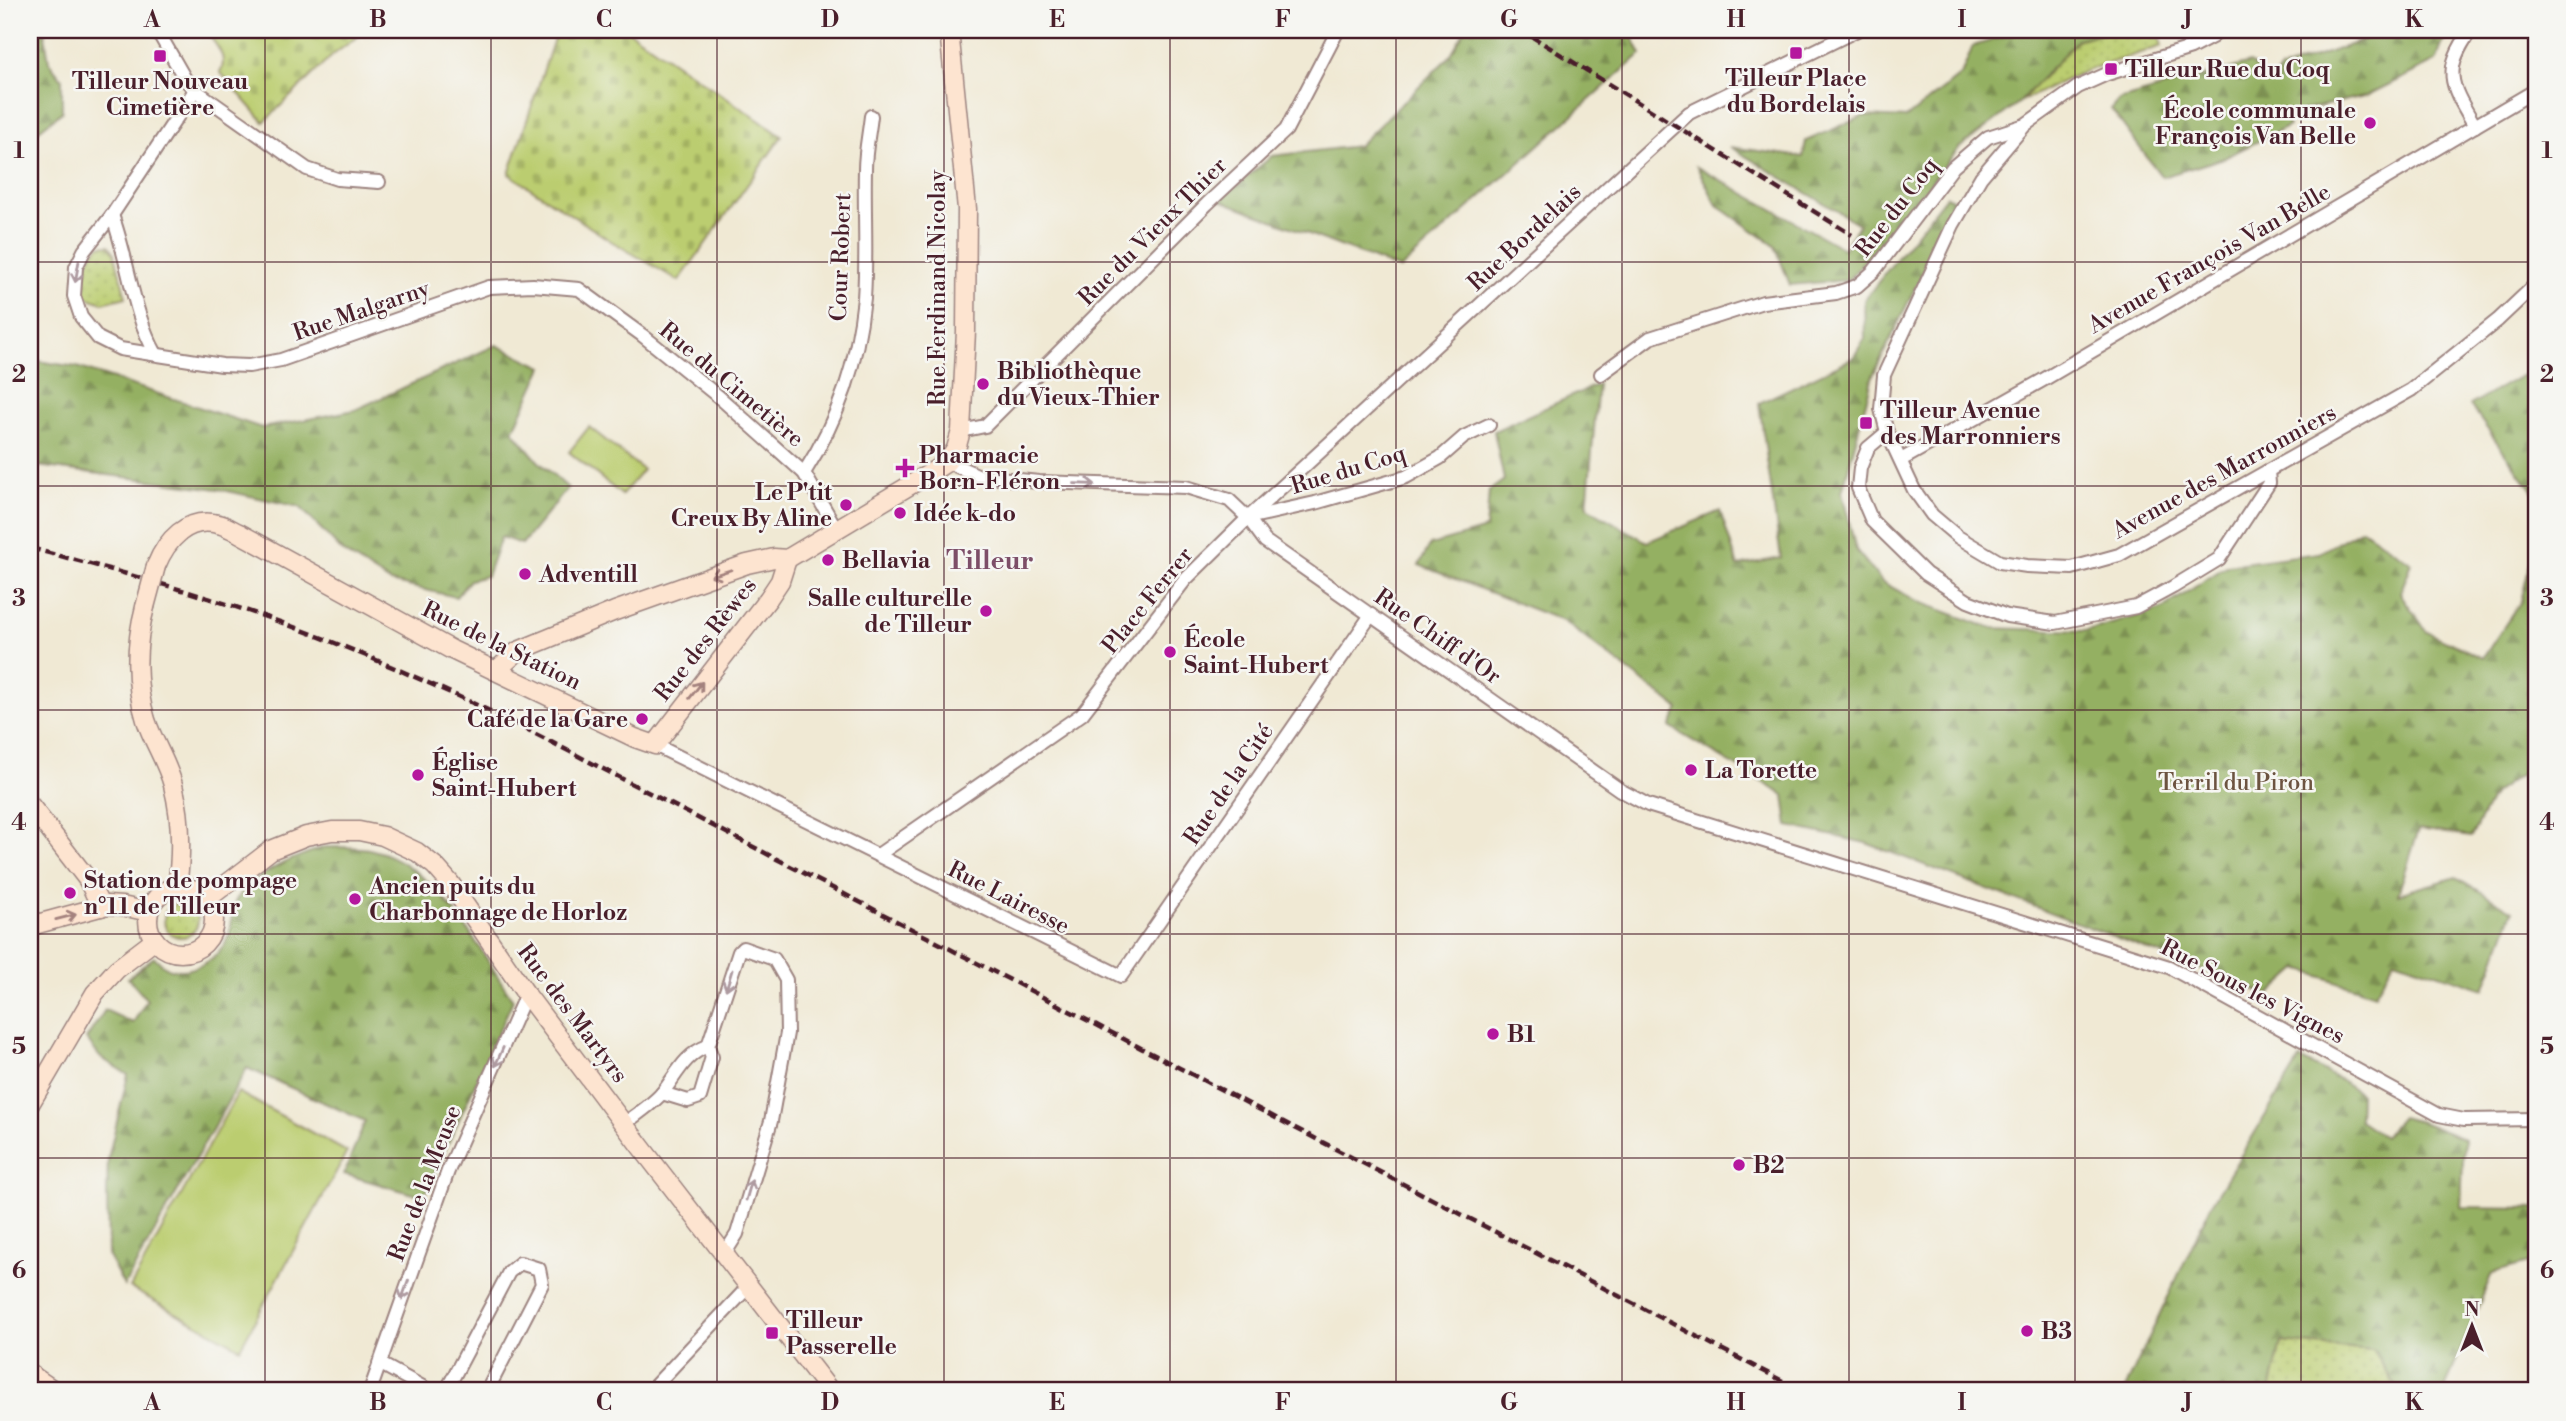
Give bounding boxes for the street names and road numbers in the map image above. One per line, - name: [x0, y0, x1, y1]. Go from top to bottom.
- street label: Rue du Vieux Thier: [1073, 152, 1233, 312]
- street label: Rue du Coq: [1849, 152, 1945, 263]
- street label: Rue Ferdinand Nicolay: [924, 169, 952, 406]
- street label: Rue Bordelais: [1462, 178, 1587, 297]
- street label: Avenue François Van Belle: [2082, 178, 2336, 340]
- street label: Cour Robert: [825, 192, 857, 322]
- street label: Rue Malgarny: [289, 274, 434, 347]
- street label: Rue du Cimetière: [653, 316, 809, 453]
- street label: Avenue des Marronniers: [2107, 399, 2341, 546]
- street label: Rue du Coq: [1288, 439, 1410, 501]
- street label: Place Ferrer: [1096, 542, 1199, 660]
- street label: Rue des Rèwes: [649, 572, 763, 707]
- street label: Rue Chiff d'Or: [1369, 583, 1506, 691]
- street label: Rue de la Station: [417, 595, 586, 697]
- street label: Rue de la Cité: [1178, 718, 1280, 851]
- street label: Rue Lairesse: [943, 855, 1074, 941]
- street label: Rue Sous les Vignes: [2156, 933, 2349, 1050]
- street label: Rue des Martyrs: [511, 939, 634, 1089]
- street label: Rue de la Meuse: [382, 1101, 468, 1265]

